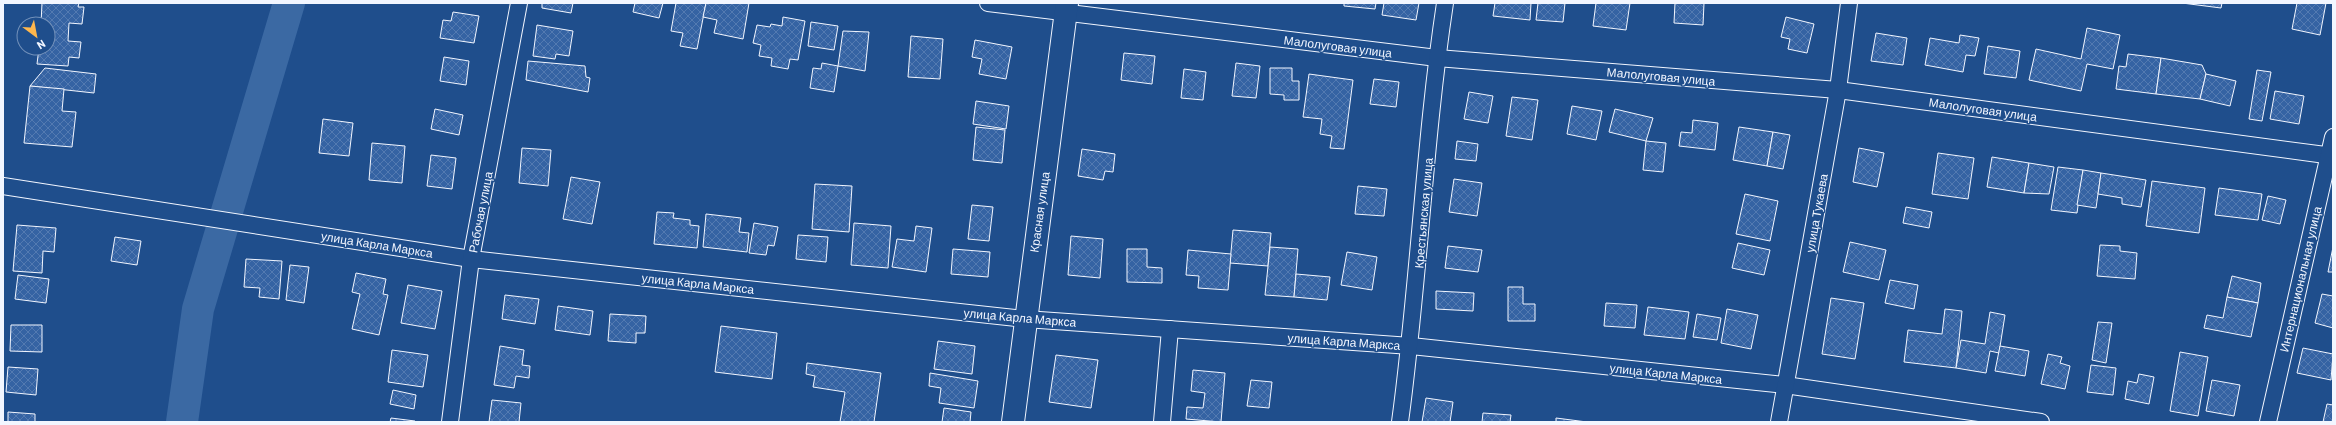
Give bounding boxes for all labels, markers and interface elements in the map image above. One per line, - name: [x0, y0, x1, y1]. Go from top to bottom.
- north arrow: [16, 16, 56, 56]
- street label: Малолуговая улица: [1283, 32, 1393, 61]
- text: N: [35, 37, 48, 52]
- street label: Малолуговая улица: [1606, 64, 1716, 89]
- street label: Малолуговая улица: [1928, 94, 2038, 125]
- street label: Крестьянская улица: [1411, 157, 1436, 269]
- street label: Рабочая улица: [465, 170, 496, 254]
- street label: Красная улица: [1026, 170, 1053, 253]
- street label: улица Тукаева: [1802, 172, 1831, 254]
- street label: Интернациональная улица: [2276, 204, 2325, 354]
- street label: улица Карла Маркса: [320, 228, 434, 261]
- street label: улица Карла Маркса: [641, 270, 755, 297]
- street label: улица Карла Маркса: [963, 305, 1077, 330]
- street label: улица Карла Маркса: [1287, 330, 1401, 353]
- street label: улица Карла Маркса: [1609, 360, 1723, 387]

